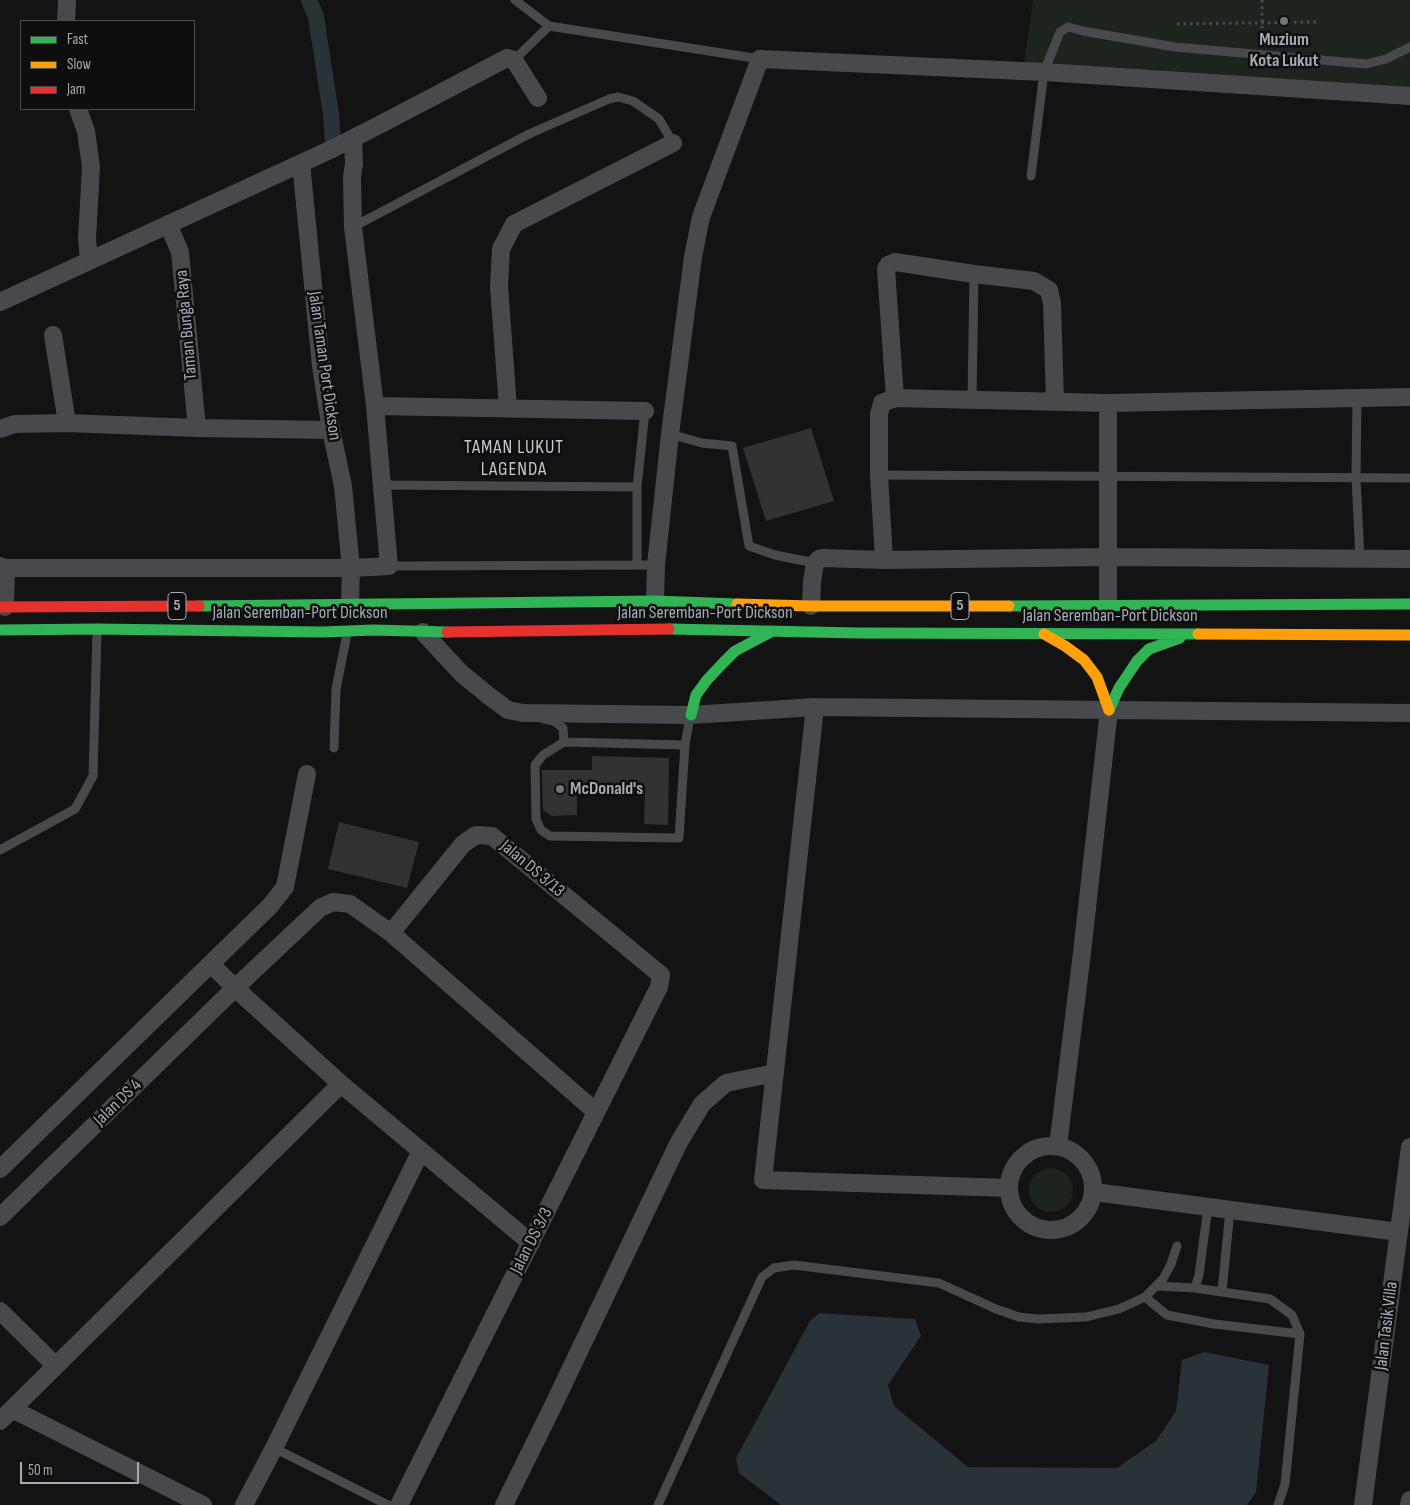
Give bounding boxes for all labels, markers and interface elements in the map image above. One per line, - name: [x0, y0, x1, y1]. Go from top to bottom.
- marker: Muzium Kota Lukut: [1278, 15, 1290, 27]
- legend: [20, 20, 195, 110]
- place label: Muzium Kota Lukut: [1250, 29, 1318, 72]
- text: Fast: [67, 30, 88, 49]
- text: Slow: [67, 55, 91, 74]
- text: Jam: [67, 80, 85, 99]
- street label: Taman Bunga Raya: [171, 269, 203, 381]
- street label: Jalan Taman Port Dickson: [303, 290, 345, 442]
- district label: TAMAN LUKUT LAGENDA: [463, 437, 565, 481]
- road number: 5: [168, 592, 186, 620]
- road number: 5: [951, 592, 969, 620]
- street label: Jalan Seremban-Port Dickson: [212, 602, 388, 624]
- street label: Jalan Seremban-Port Dickson: [617, 602, 793, 624]
- street label: Jalan Seremban-Port Dickson: [1022, 605, 1198, 627]
- place label: McDonald's: [570, 778, 643, 800]
- marker: McDonald's: [554, 783, 566, 795]
- street label: Jalan DS 3/13: [495, 836, 569, 902]
- street label: Jalan DS 4: [90, 1075, 146, 1131]
- street label: Jalan DS 3/3: [506, 1204, 558, 1278]
- street label: Jalan Tasik Villa: [1371, 1280, 1403, 1372]
- scale bar: [22, 1452, 141, 1484]
- text: 50 m: [28, 1461, 53, 1480]

